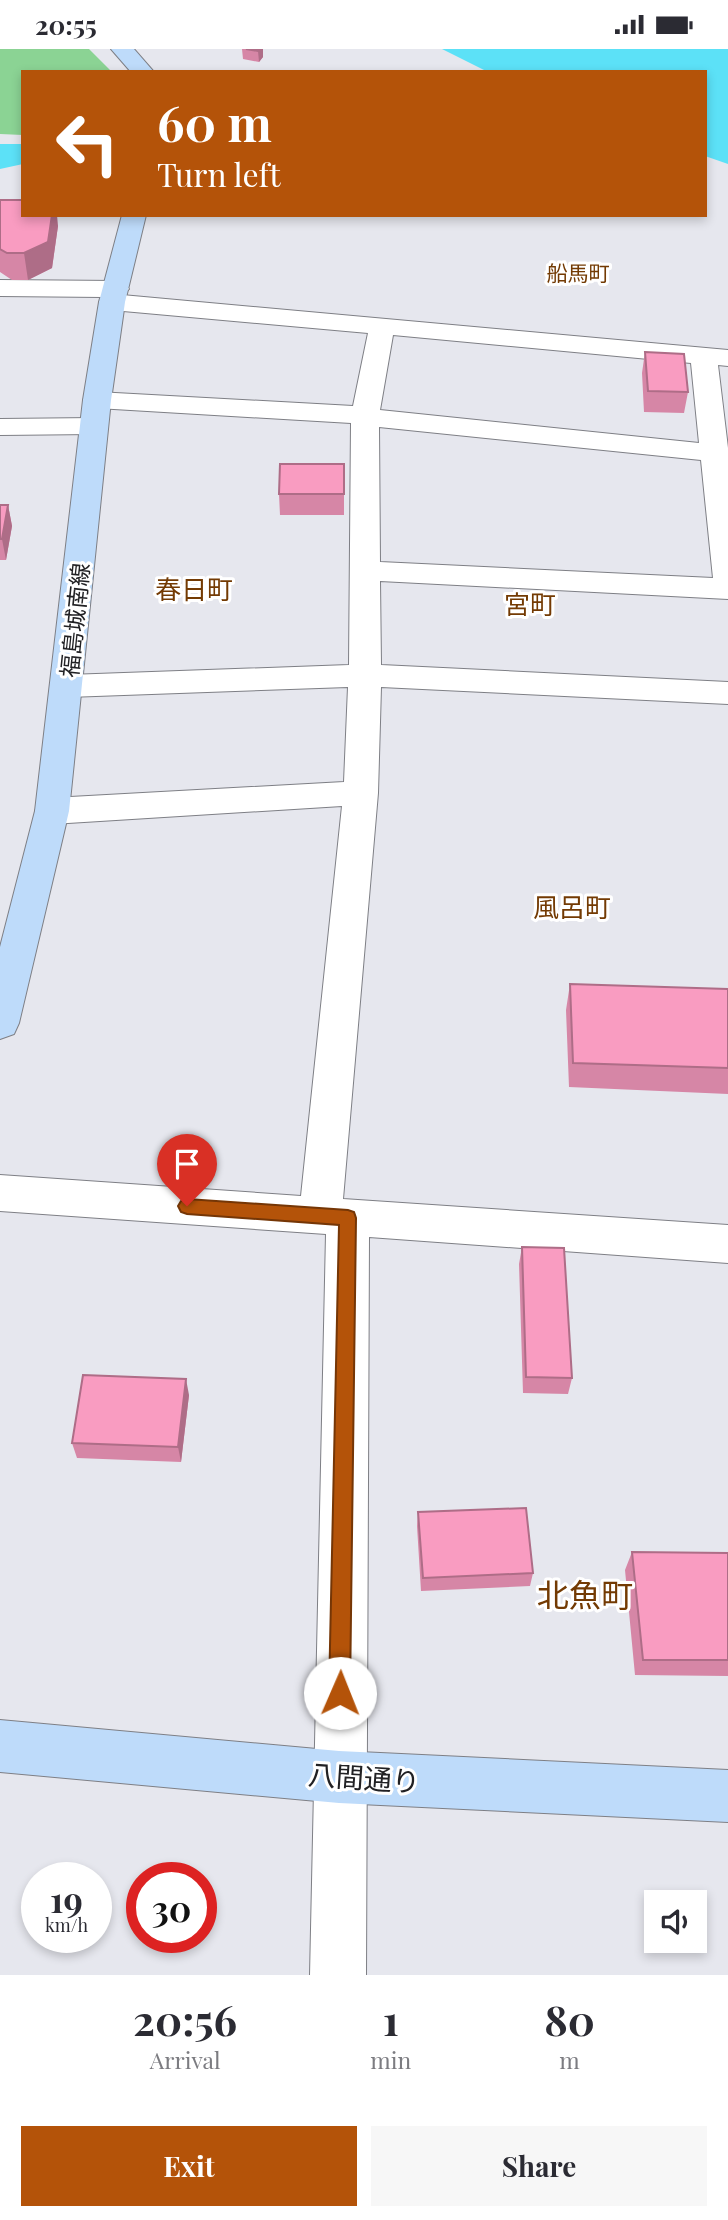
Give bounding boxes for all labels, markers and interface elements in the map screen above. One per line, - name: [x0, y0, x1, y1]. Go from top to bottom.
- text: 20:55: [35, 7, 97, 42]
- text: 60 m: [157, 89, 272, 154]
- icon: left: [42, 98, 133, 189]
- text: Turn left: [157, 152, 281, 195]
- district label: 船馬町: [547, 258, 610, 286]
- street label: 福島城南線: [53, 561, 95, 679]
- district label: 春日町: [155, 571, 233, 606]
- district label: 宮町: [504, 586, 556, 621]
- district label: 風呂町: [533, 889, 611, 924]
- pin: [157, 1134, 217, 1206]
- icon: arrive: [168, 1145, 206, 1183]
- district label: 北魚町: [537, 1572, 633, 1615]
- position arrow: [303, 1656, 377, 1730]
- street label: 八間通り: [307, 1755, 421, 1799]
- speed limit sign: 30: [126, 1862, 217, 1953]
- text: 19: [50, 1875, 83, 1922]
- map controls: [644, 1890, 707, 1953]
- button: sound: [644, 1890, 707, 1953]
- text: km/h: [45, 1913, 88, 1937]
- text: 20:56: [133, 1991, 237, 2047]
- text: 1: [383, 1991, 399, 2047]
- text: 80: [544, 1991, 595, 2047]
- text: Arrival: [150, 2044, 221, 2075]
- text: min: [370, 2044, 411, 2075]
- text: m: [559, 2044, 580, 2075]
- button: Exit: [21, 2126, 357, 2206]
- button: Share: [371, 2126, 707, 2206]

